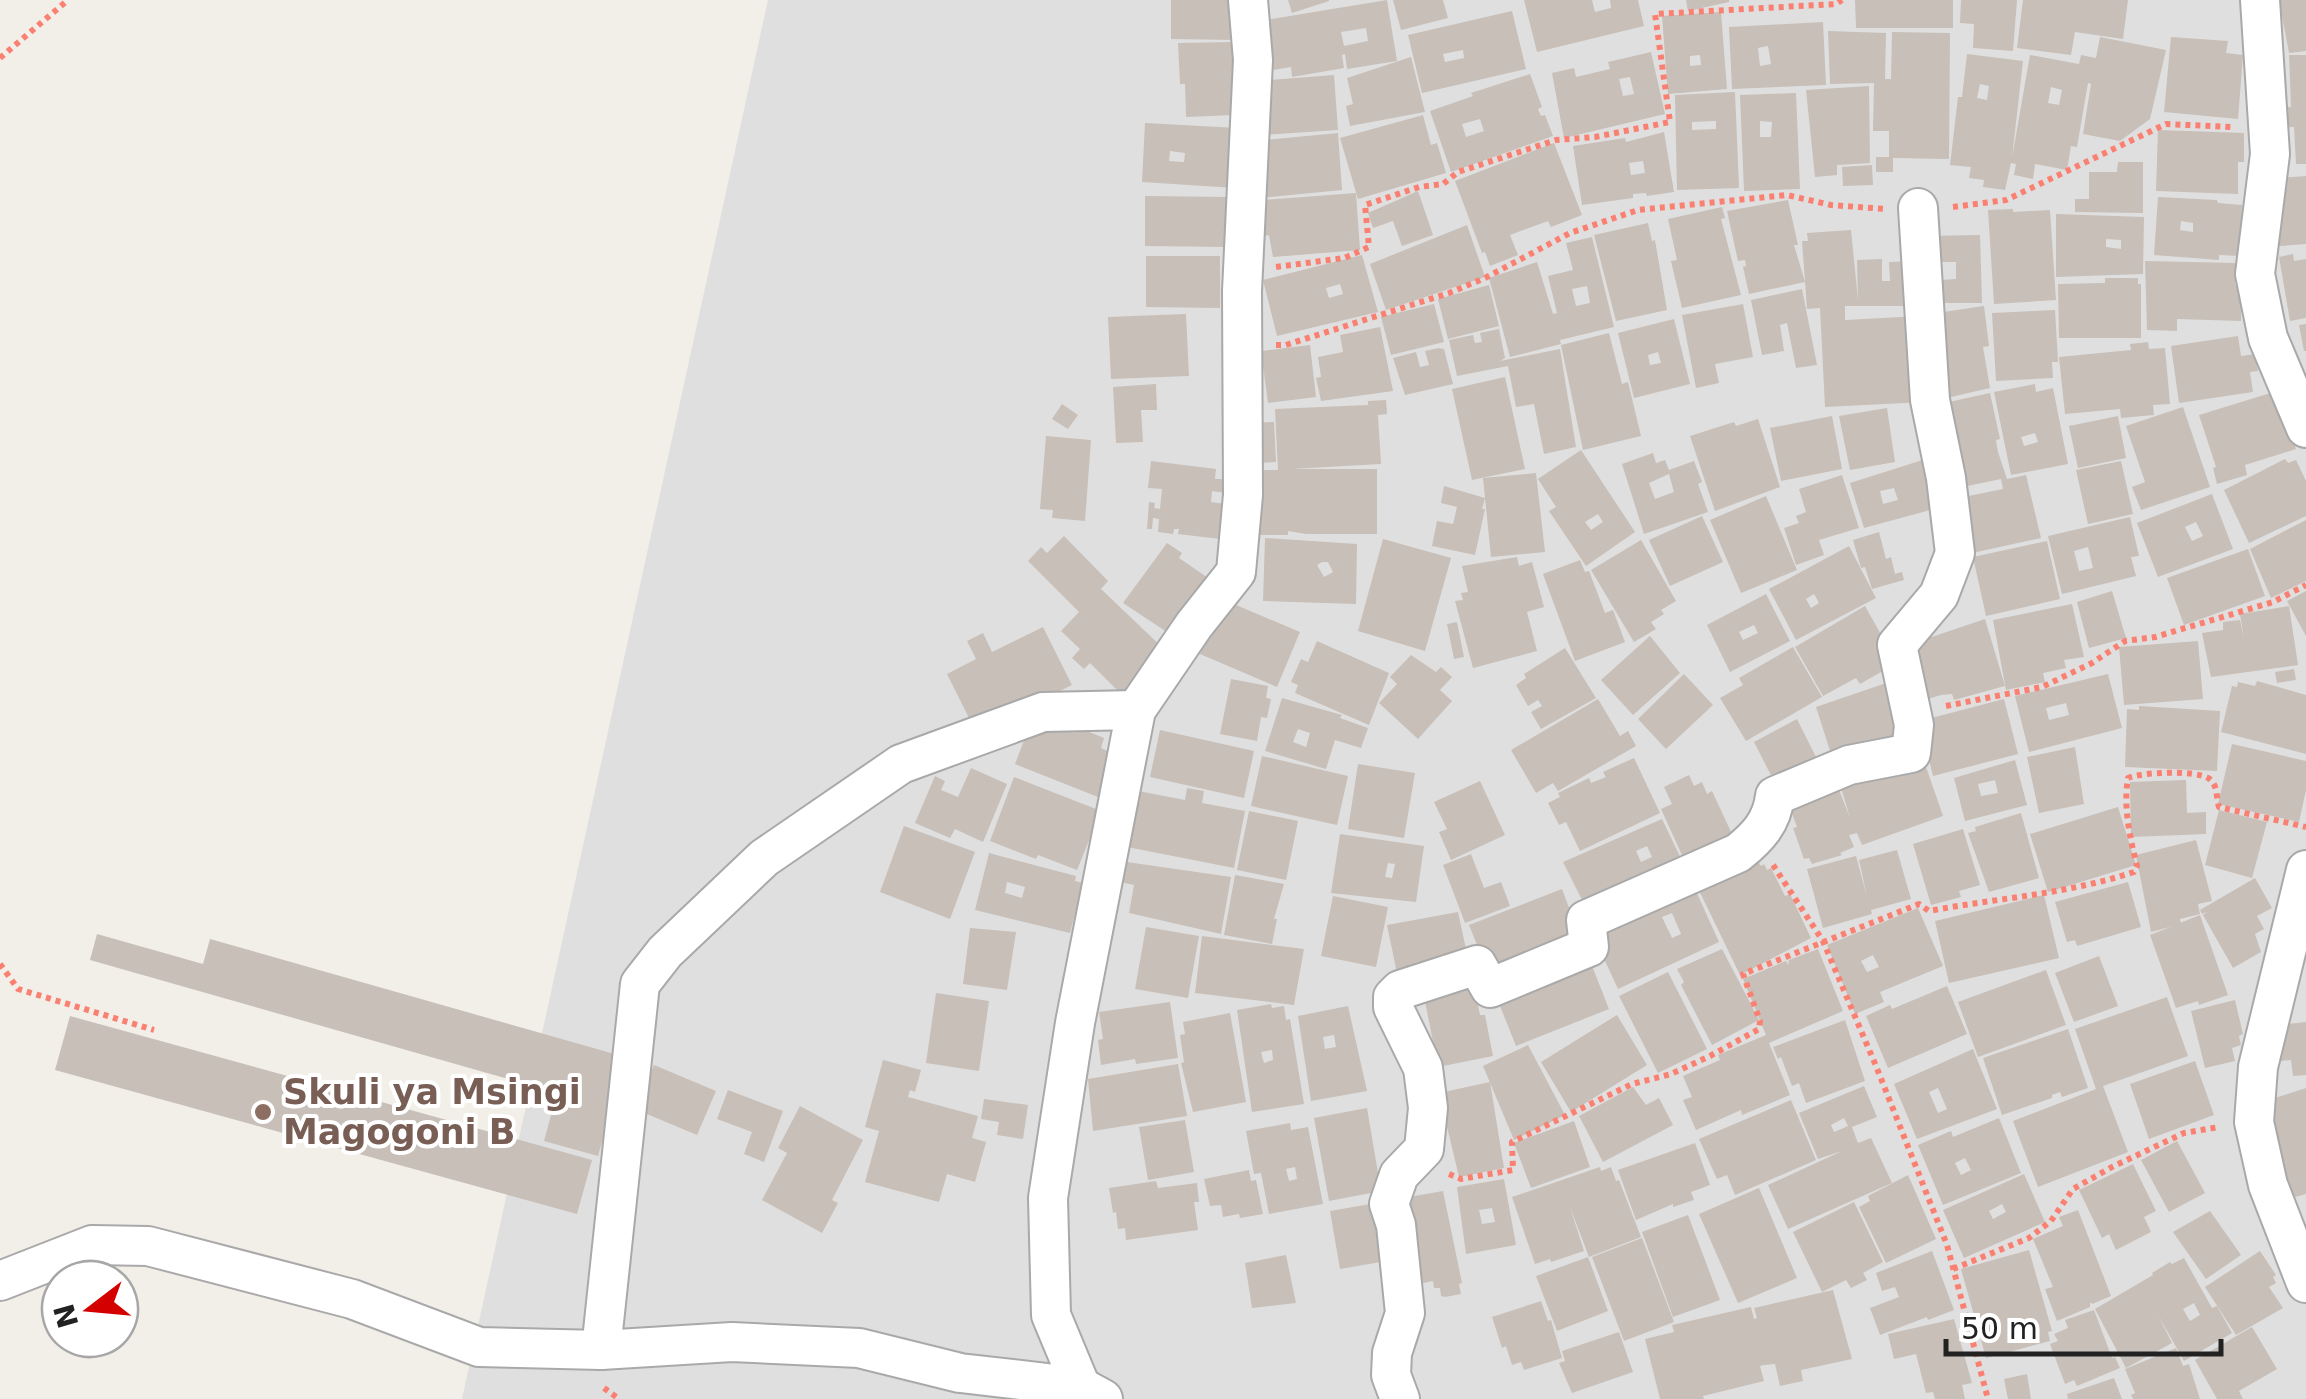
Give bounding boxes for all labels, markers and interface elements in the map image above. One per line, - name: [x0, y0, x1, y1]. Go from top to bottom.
- place label: Skuli ya Msingi Magogoni B: [283, 1072, 581, 1152]
- marker: Skuli ya Msingi Magogoni B: [252, 1101, 274, 1123]
- north arrow: [40, 1259, 140, 1359]
- scale bar: [1946, 1294, 2221, 1356]
- text: N: [47, 1300, 86, 1332]
- text: 50 m: [1961, 1311, 2038, 1346]

